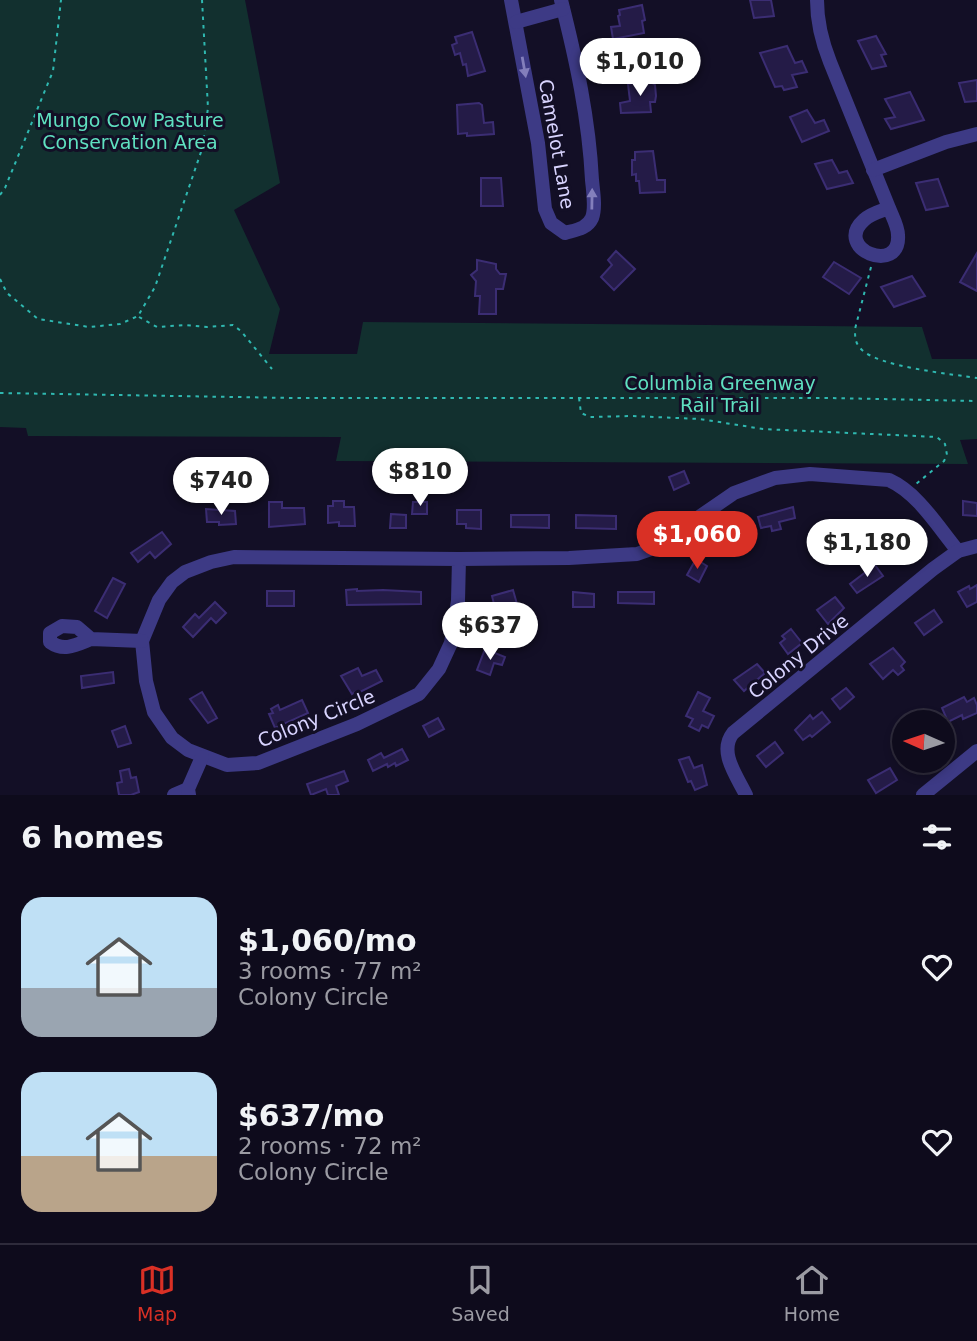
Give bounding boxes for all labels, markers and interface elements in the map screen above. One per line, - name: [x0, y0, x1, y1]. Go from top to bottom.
- pin: $1,010: [583, 38, 697, 98]
- text: $1,010: [596, 48, 684, 74]
- one-way arrow: [519, 56, 530, 78]
- street label: Camelot Lane: [535, 77, 579, 211]
- park label: Mungo Cow Pasture Conservation Area: [36, 109, 224, 153]
- one-way arrow: [587, 188, 598, 210]
- park label: Columbia Greenway Rail Trail: [624, 372, 816, 416]
- pin: $810: [379, 448, 461, 508]
- pin: $740: [180, 458, 262, 517]
- text: $810: [388, 458, 452, 484]
- text: $740: [189, 467, 253, 493]
- pin: $1,060: [640, 512, 754, 571]
- pin: $1,180: [810, 520, 924, 579]
- text: $1,060: [653, 521, 741, 547]
- text: $1,180: [823, 529, 911, 555]
- pin: $637: [449, 602, 531, 662]
- street label: Colony Drive: [744, 609, 852, 703]
- text: $637: [458, 612, 522, 638]
- street label: Colony Circle: [254, 684, 378, 752]
- north arrow: [892, 710, 956, 774]
- map controls: [892, 710, 955, 773]
- icon: filters: [918, 818, 956, 856]
- text: 6 homes: [21, 820, 164, 855]
- text: $1,060/mo: [238, 923, 417, 958]
- icon: home: [77, 925, 161, 1009]
- icon: heart: [918, 948, 956, 986]
- text: 3 rooms · 77 m²: [238, 958, 422, 984]
- text: Colony Circle: [238, 984, 389, 1010]
- text: $637/mo: [238, 1098, 384, 1133]
- icon: home: [77, 1100, 161, 1184]
- icon: heart: [918, 1123, 956, 1161]
- text: 2 rooms · 72 m²: [238, 1133, 422, 1159]
- text: Colony Circle: [238, 1159, 389, 1185]
- tab: Map: [137, 1261, 177, 1325]
- tab: Saved: [451, 1261, 510, 1325]
- tab: Home: [784, 1261, 840, 1325]

